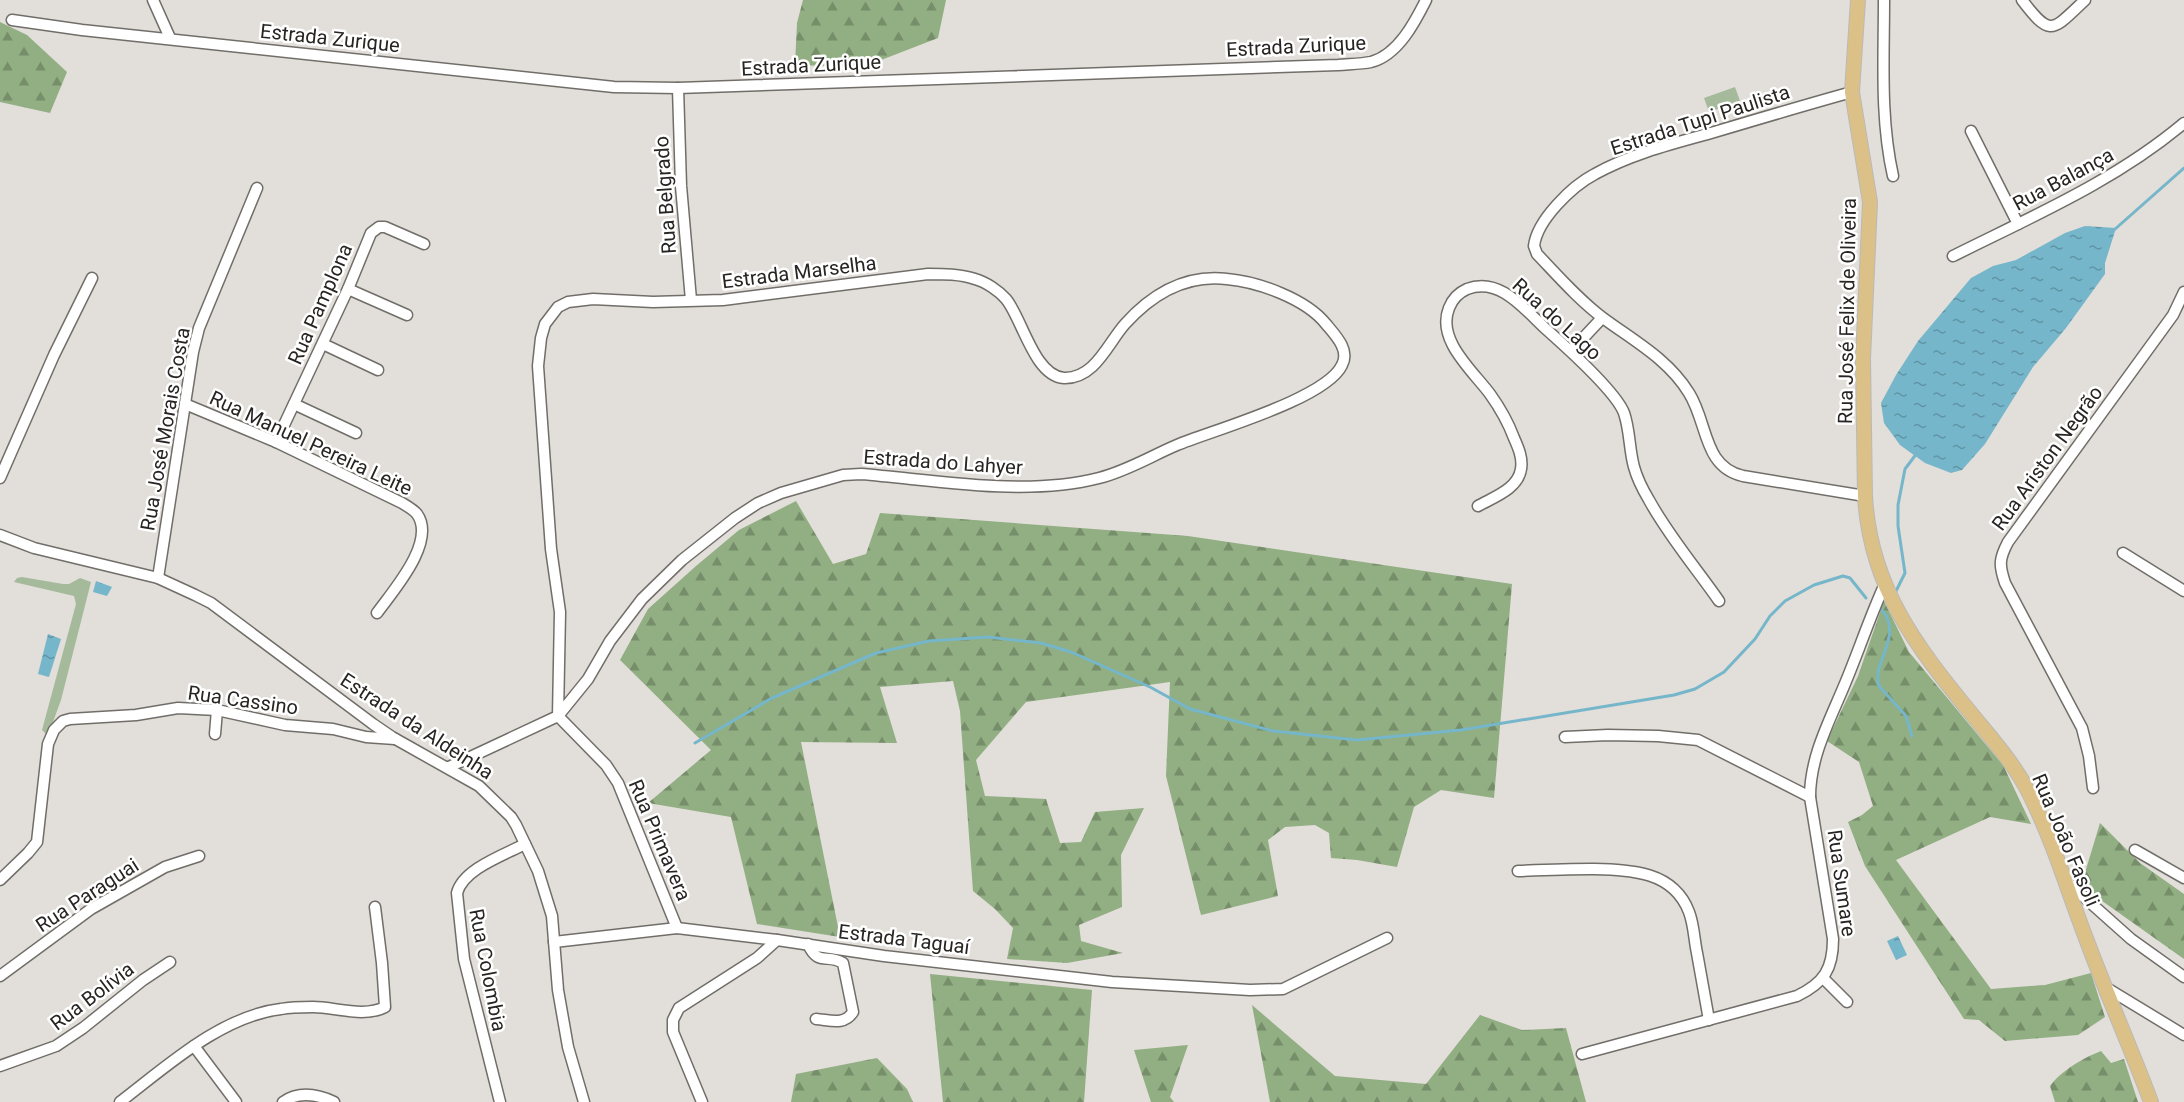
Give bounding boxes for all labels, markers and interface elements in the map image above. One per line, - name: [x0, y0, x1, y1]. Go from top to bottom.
- street label: Estrada Zurique: [259, 19, 401, 57]
- street label: Estrada Zurique: [1225, 30, 1367, 62]
- street label: Estrada Zurique: [740, 49, 882, 81]
- street label: Estrada Tupi Paulista: [1607, 80, 1793, 160]
- street label: Rua Belgrado: [649, 135, 681, 255]
- street label: Rua Balança: [2009, 142, 2117, 216]
- street label: Rua José Felix de Oliveira: [1833, 198, 1861, 424]
- street label: Rua Pamplona: [283, 240, 357, 368]
- street label: Estrada Marselha: [720, 251, 878, 293]
- street label: Rua do Lago: [1508, 273, 1606, 365]
- street label: Rua José Morais Costa: [135, 325, 195, 533]
- street label: Rua Ariston Negrão: [1987, 381, 2107, 535]
- street label: Rua Manuel Pereira Leite: [206, 385, 416, 501]
- street label: Estrada do Lahyer: [863, 444, 1024, 480]
- street label: Estrada da Aldeinha: [336, 668, 498, 784]
- street label: Rua Cassino: [186, 680, 300, 720]
- street label: Rua João Fasoli: [2027, 770, 2105, 910]
- street label: Rua Primavera: [624, 776, 696, 904]
- street label: Rua Sumare: [1823, 828, 1861, 938]
- street label: Rua Paraguai: [31, 853, 143, 937]
- street label: Rua Colombia: [464, 907, 512, 1033]
- street label: Estrada Taguaí: [837, 919, 972, 959]
- street label: Rua Bolívia: [46, 957, 138, 1035]

